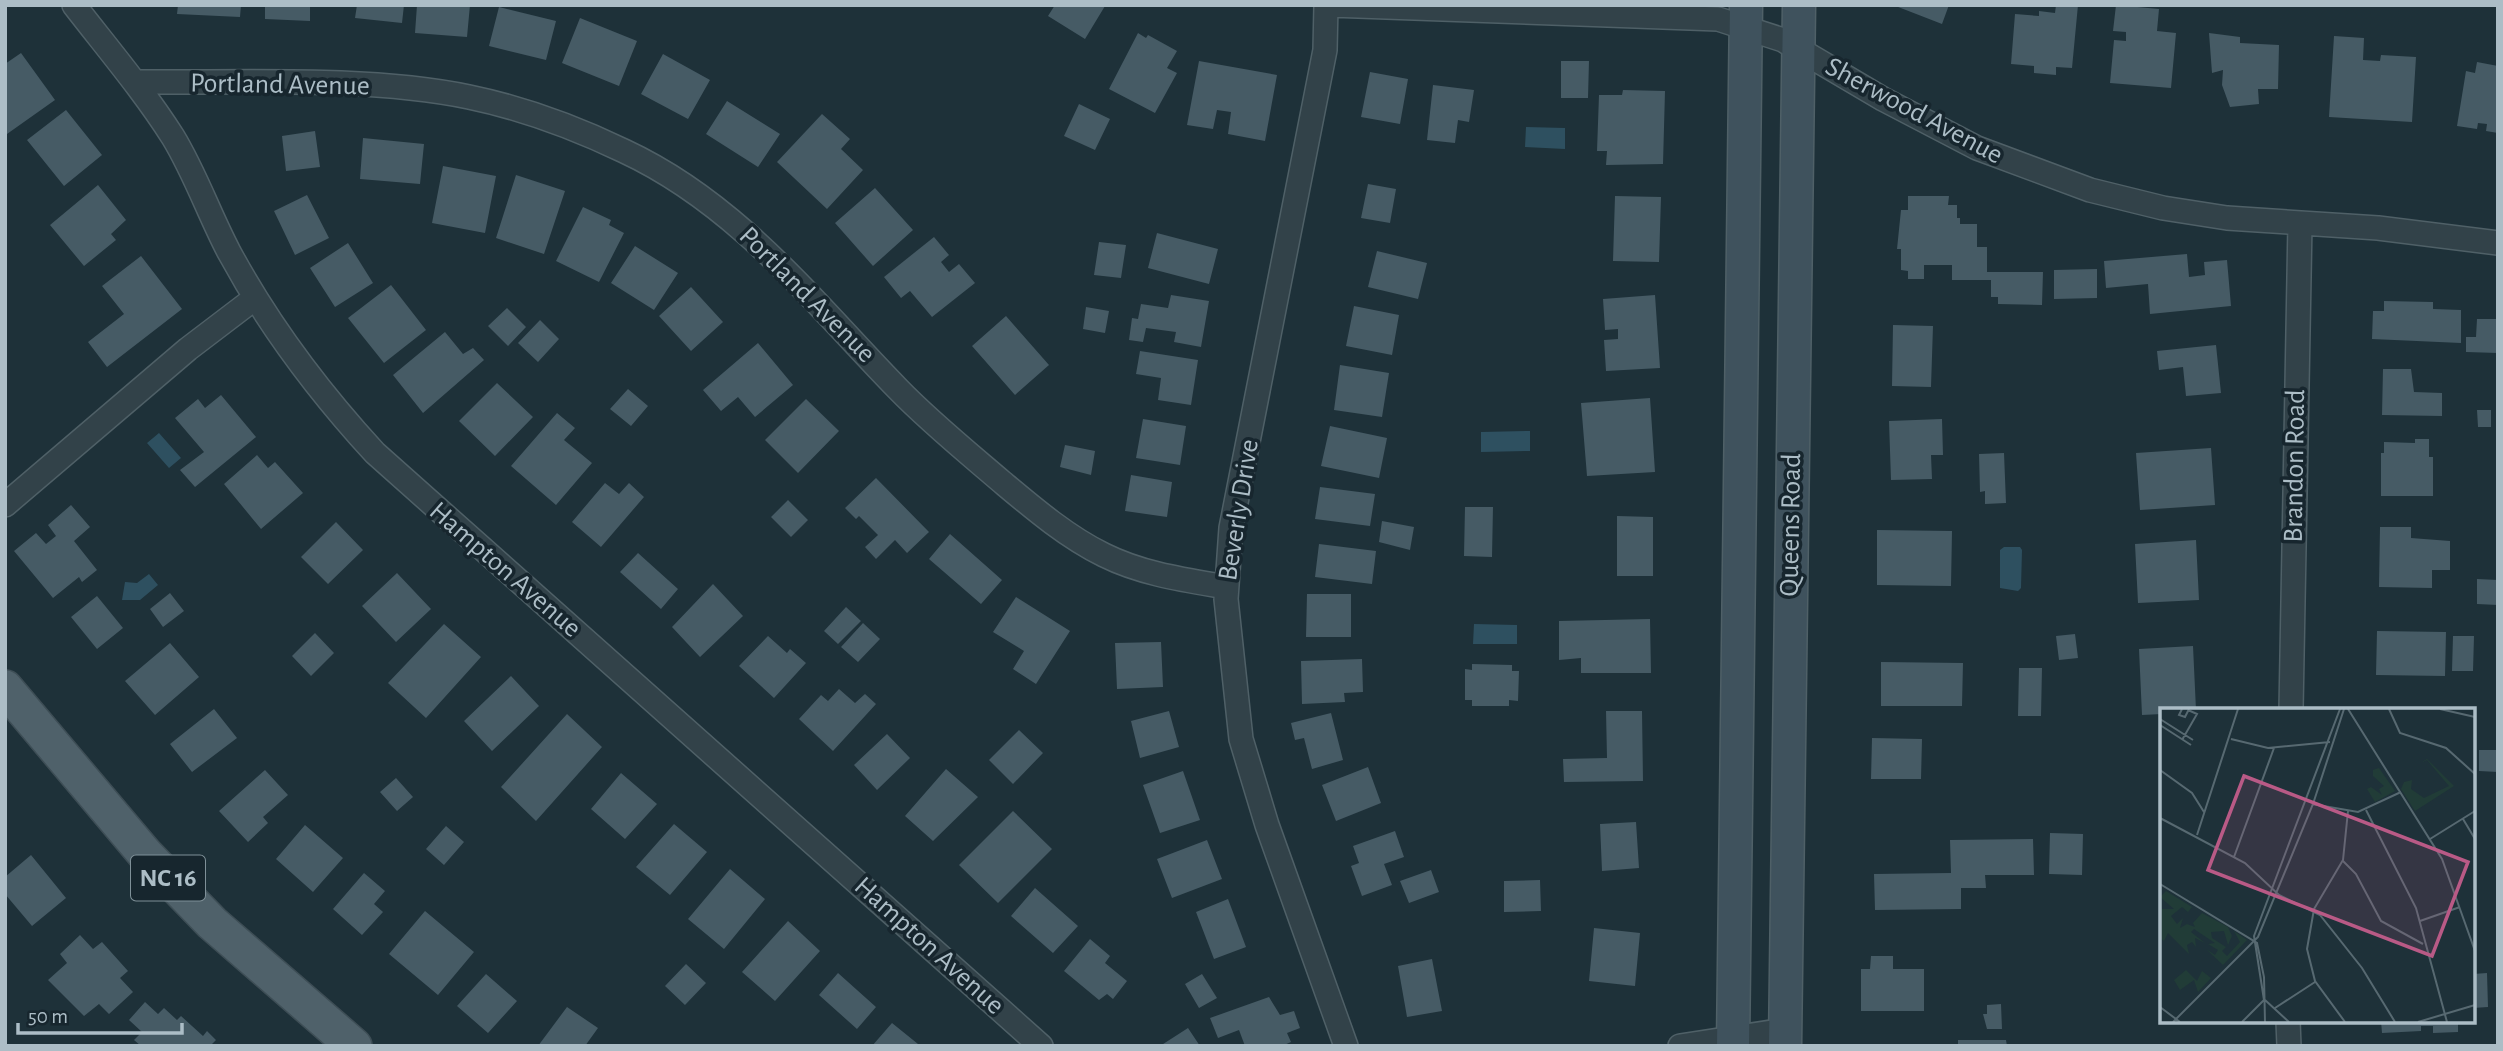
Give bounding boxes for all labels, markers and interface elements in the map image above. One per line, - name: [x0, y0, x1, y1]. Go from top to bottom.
- street label: Sherwood Avenue: [1821, 53, 2007, 169]
- street label: Portland Avenue: [190, 69, 370, 101]
- street label: Portland Avenue: [734, 222, 880, 368]
- street label: Brandon Road: [2280, 389, 2310, 543]
- street label: Beverly Drive: [1214, 437, 1264, 583]
- street label: Queens Road: [1776, 453, 1806, 597]
- street label: Hampton Avenue: [424, 497, 586, 643]
- inset map: [2160, 708, 2475, 1023]
- road number: NC 16: [131, 856, 205, 900]
- street label: Hampton Avenue: [849, 872, 1009, 1020]
- scale bar: [18, 992, 182, 1036]
- text: 50 m: [28, 1006, 68, 1027]

